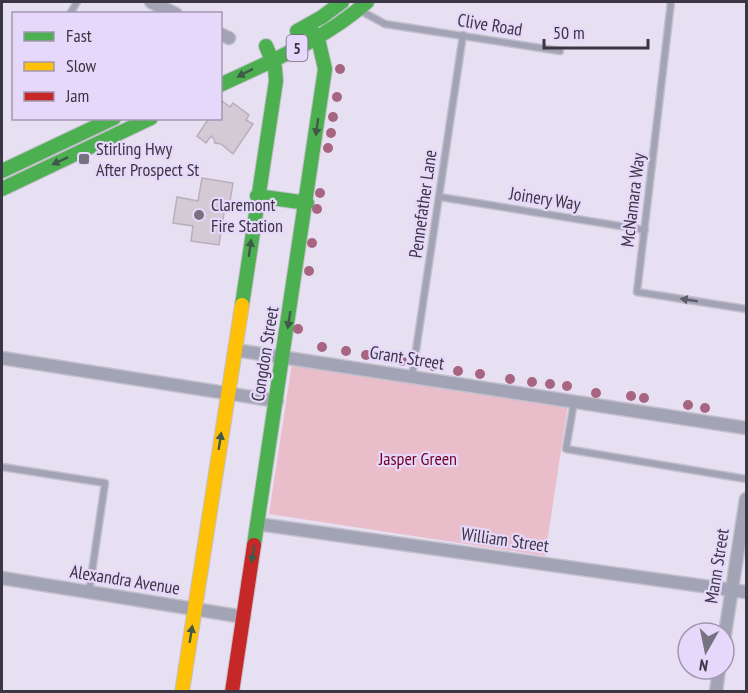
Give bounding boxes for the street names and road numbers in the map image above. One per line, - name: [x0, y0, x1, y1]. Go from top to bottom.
- street label: Clive Road: [456, 8, 524, 41]
- road number: 5: [286, 35, 308, 61]
- street label: Pennefather Lane: [404, 148, 441, 259]
- street label: McNamara Way: [615, 151, 650, 248]
- street label: Joinery Way: [507, 181, 582, 215]
- street label: Congdon Street: [246, 305, 283, 403]
- street label: Grant Street: [368, 340, 446, 375]
- street label: William Street: [460, 522, 550, 557]
- street label: Mann Street: [699, 527, 734, 605]
- street label: Alexandra Avenue: [68, 559, 182, 600]

